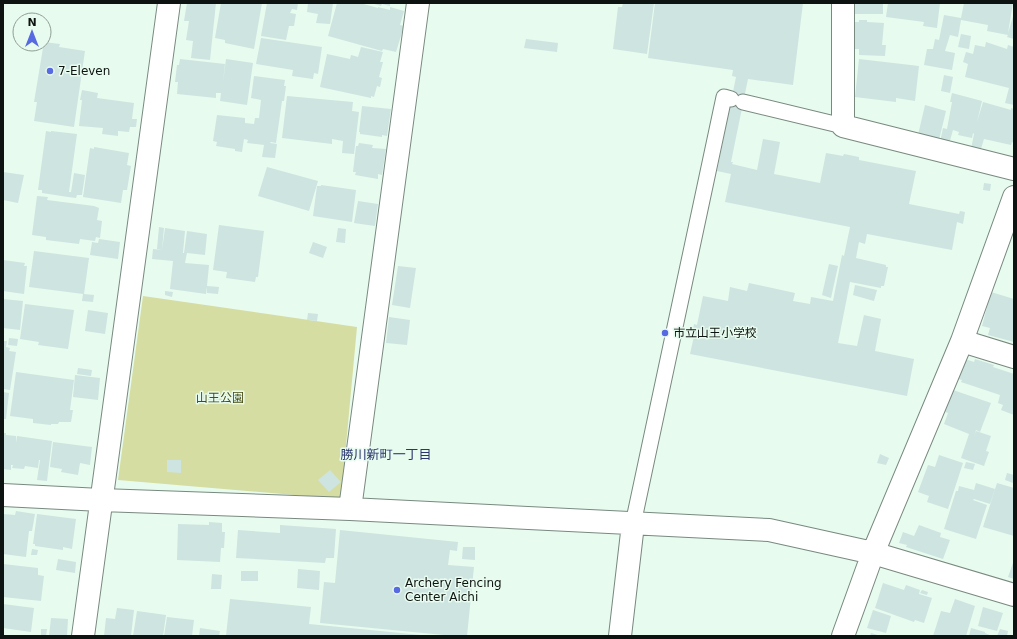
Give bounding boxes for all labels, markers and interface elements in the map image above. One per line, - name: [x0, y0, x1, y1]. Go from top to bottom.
- north arrow: [12, 12, 52, 52]
- text: N: [27, 16, 37, 29]
- place label: 7-Eleven: [58, 64, 110, 78]
- marker: 7-Eleven: [45, 66, 55, 76]
- place label: 市立山王小学校: [673, 326, 757, 340]
- marker: 市立山王小学校: [660, 328, 670, 338]
- park label: 山王公園: [196, 391, 244, 405]
- district label: 勝川新町一丁目: [340, 447, 432, 462]
- place label: Archery Fencing Center Aichi: [405, 576, 502, 604]
- marker: Archery Fencing Center Aichi: [392, 585, 402, 595]

